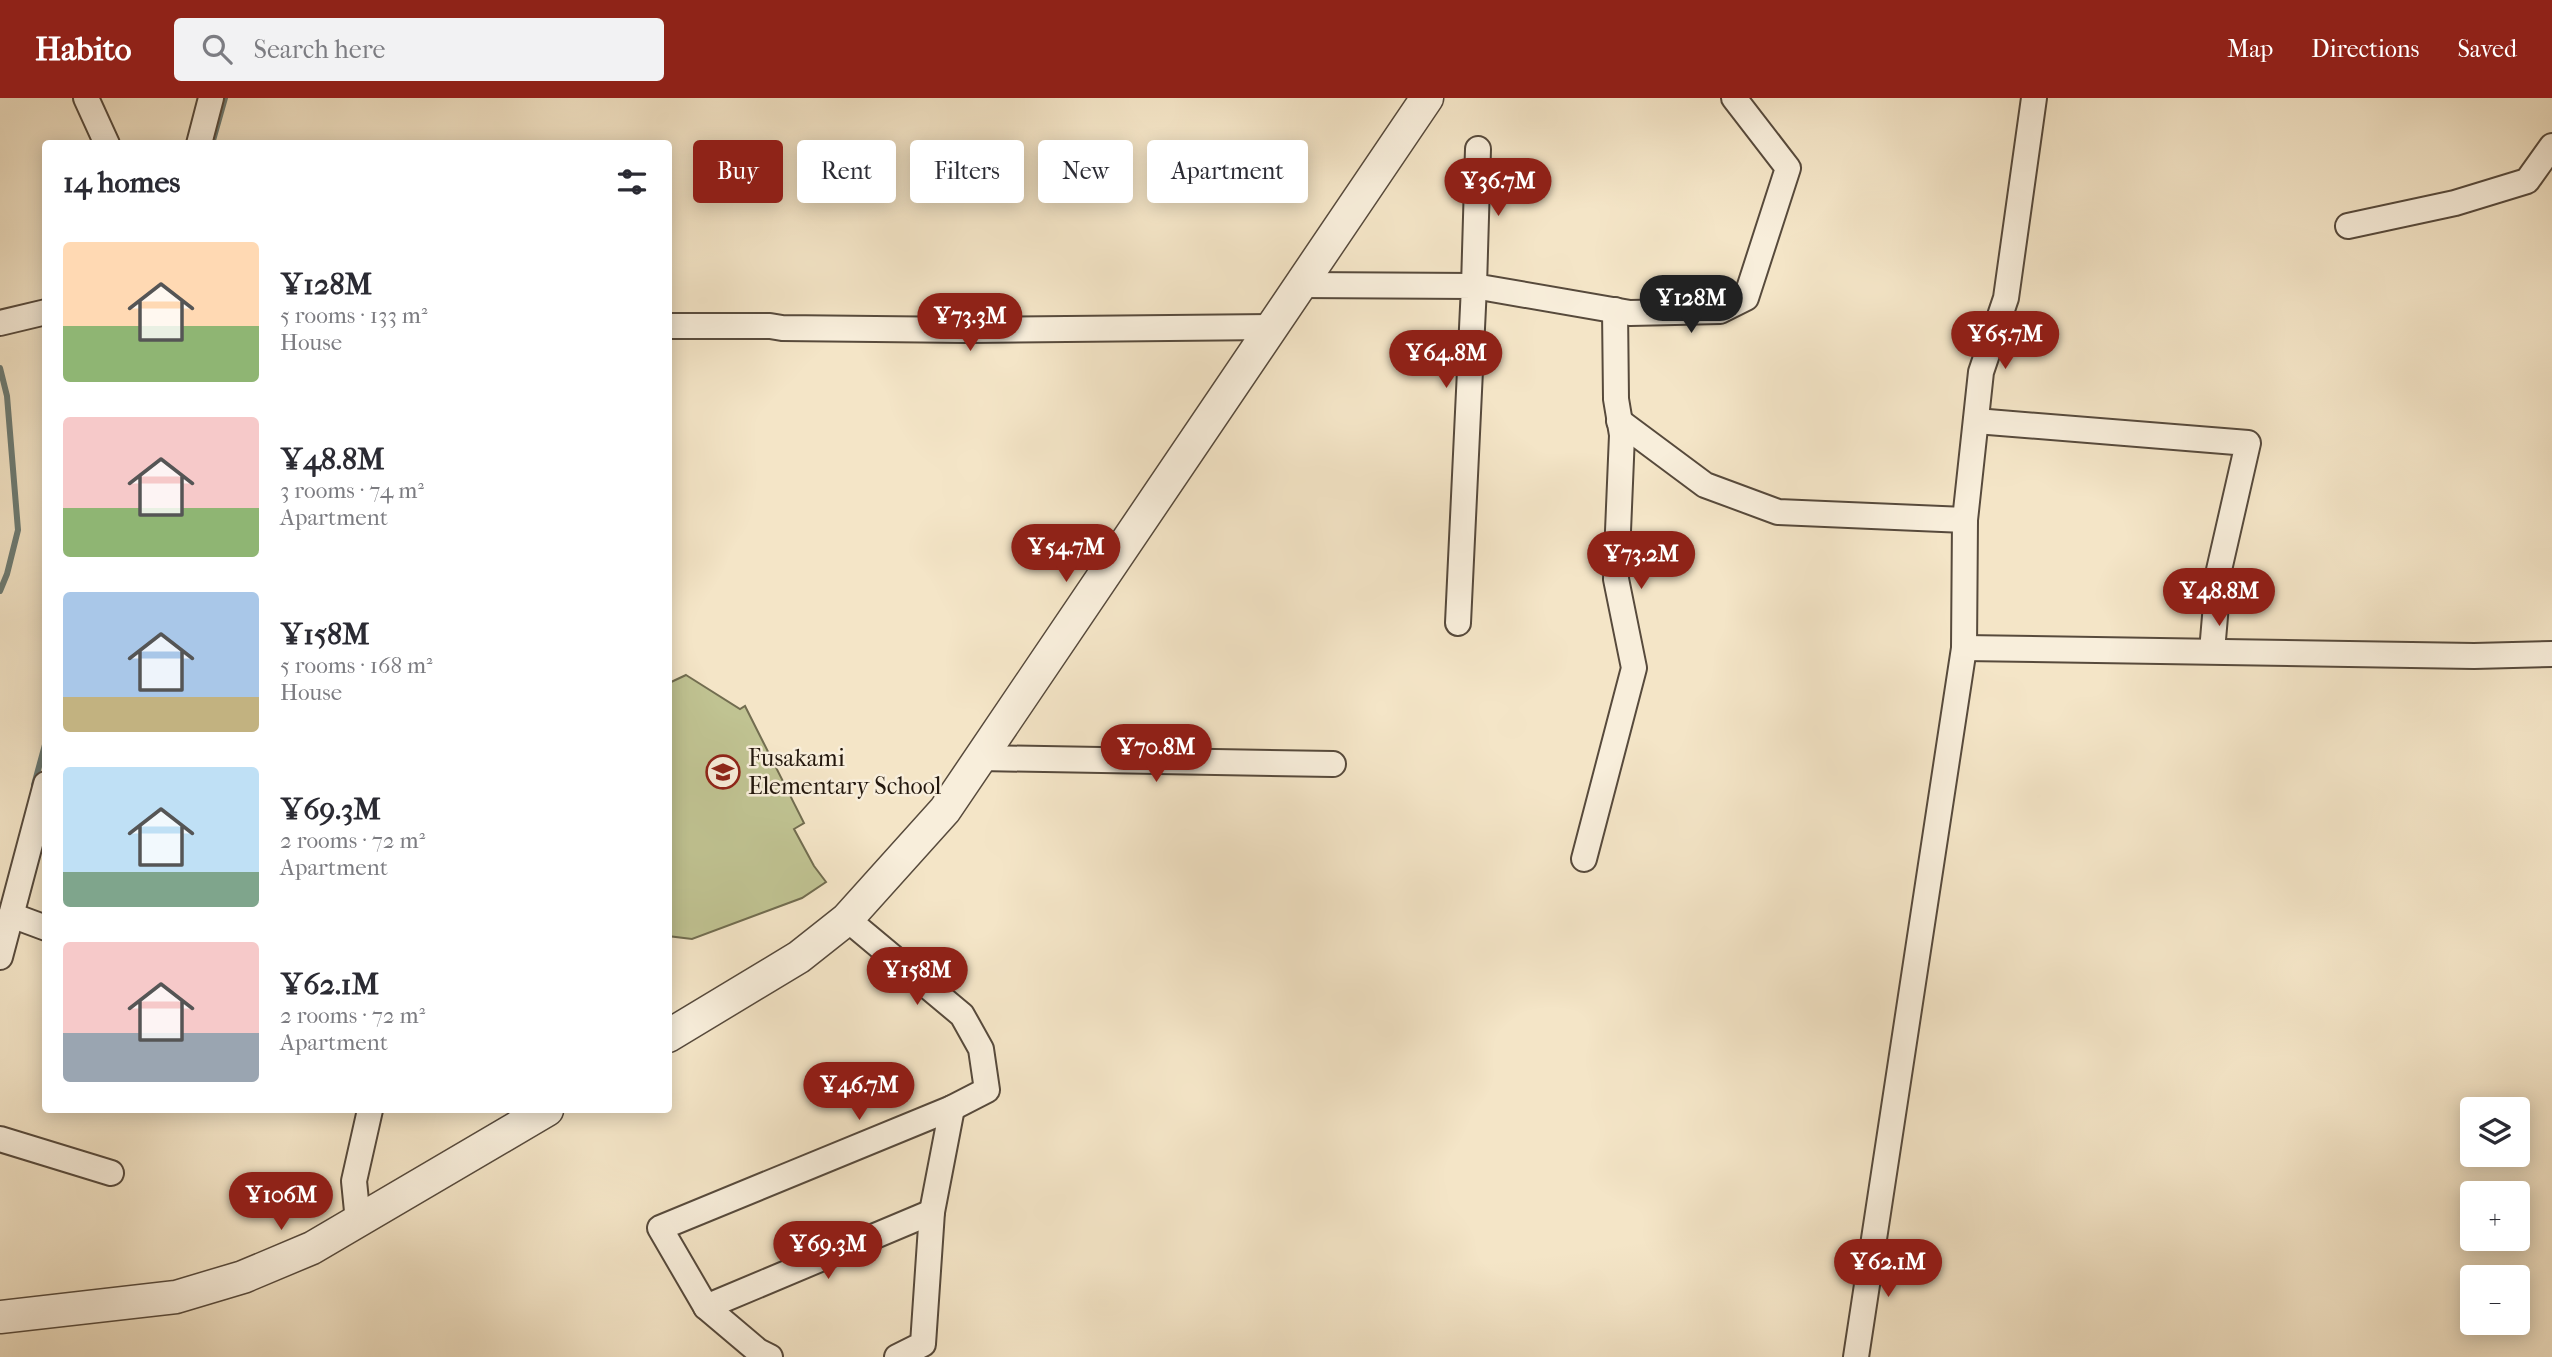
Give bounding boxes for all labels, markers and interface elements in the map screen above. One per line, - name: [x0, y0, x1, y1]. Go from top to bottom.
- search box: [174, 18, 664, 81]
- text: Habito: [35, 30, 132, 69]
- icon: search: [198, 30, 236, 68]
- text: Search here: [254, 34, 385, 65]
- text: Map: [2227, 35, 2273, 63]
- text: Directions: [2311, 35, 2419, 63]
- text: Saved: [2457, 35, 2517, 63]
- chip: Buy: [693, 140, 783, 203]
- chip: Rent: [797, 140, 896, 203]
- chip: Filters: [910, 140, 1024, 203]
- chip: New: [1038, 140, 1133, 203]
- chip: Apartment: [1147, 140, 1308, 203]
- pin: ¥36.7M: [1441, 158, 1555, 218]
- icon: filters: [613, 163, 651, 201]
- text: 14 homes: [63, 165, 180, 200]
- text: ¥36.7M: [1460, 167, 1536, 194]
- text: ¥128M: [280, 267, 372, 302]
- icon: home: [119, 270, 203, 354]
- pin: ¥128M: [1642, 275, 1740, 335]
- text: ¥128M: [1656, 284, 1726, 311]
- pin: ¥73.3M: [913, 294, 1027, 353]
- text: 5 rooms · 133 m²: [280, 302, 427, 329]
- text: ¥73.3M: [933, 302, 1007, 329]
- pin: ¥65.7M: [1948, 312, 2062, 371]
- text: ¥65.7M: [1967, 320, 2043, 347]
- text: House: [280, 329, 342, 356]
- pin: ¥64.8M: [1389, 330, 1503, 390]
- text: ¥64.8M: [1405, 339, 1487, 366]
- text: ¥48.8M: [280, 442, 384, 477]
- icon: home: [119, 445, 203, 529]
- text: 3 rooms · 74 m²: [280, 477, 424, 504]
- text: Apartment: [280, 504, 388, 531]
- pin: ¥54.7M: [1009, 524, 1123, 584]
- pin: ¥73.2M: [1584, 532, 1698, 591]
- text: ¥54.7M: [1027, 533, 1105, 560]
- text: ¥73.2M: [1603, 540, 1679, 567]
- pin: ¥48.8M: [2162, 568, 2276, 628]
- text: ¥48.8M: [2179, 577, 2259, 604]
- text: ¥158M: [280, 617, 369, 652]
- icon: home: [119, 620, 203, 704]
- text: 5 rooms · 168 m²: [280, 652, 433, 679]
- text: House: [280, 679, 342, 706]
- pin: ¥70.8M: [1099, 724, 1213, 784]
- text: ¥70.8M: [1117, 733, 1195, 760]
- place label: Fusakami Elementary School: [748, 744, 942, 800]
- school or university icon: Fusakami Elementary School: [704, 753, 742, 791]
- text: ¥69.3M: [280, 792, 381, 827]
- icon: home: [119, 795, 203, 879]
- text: 2 rooms · 72 m²: [280, 827, 425, 854]
- text: Apartment: [280, 854, 388, 881]
- pin: ¥158M: [868, 948, 966, 1007]
- text: ¥158M: [883, 956, 951, 983]
- text: ¥62.1M: [280, 967, 379, 1002]
- icon: home: [119, 970, 203, 1054]
- text: 2 rooms · 72 m²: [280, 1002, 425, 1029]
- text: Apartment: [280, 1029, 388, 1056]
- pin: ¥46.7M: [802, 1062, 916, 1122]
- text: ¥46.7M: [819, 1071, 899, 1098]
- map controls: [2460, 1097, 2530, 1335]
- button: layers: [2460, 1097, 2530, 1167]
- pin: ¥106M: [232, 1172, 330, 1232]
- text: ¥106M: [245, 1181, 317, 1208]
- button: +: [2460, 1181, 2530, 1251]
- pin: ¥69.3M: [771, 1222, 885, 1281]
- text: ¥69.3M: [789, 1230, 867, 1257]
- pin: ¥62.1M: [1831, 1240, 1945, 1299]
- text: ¥62.1M: [1850, 1248, 1926, 1275]
- button: −: [2460, 1265, 2530, 1335]

